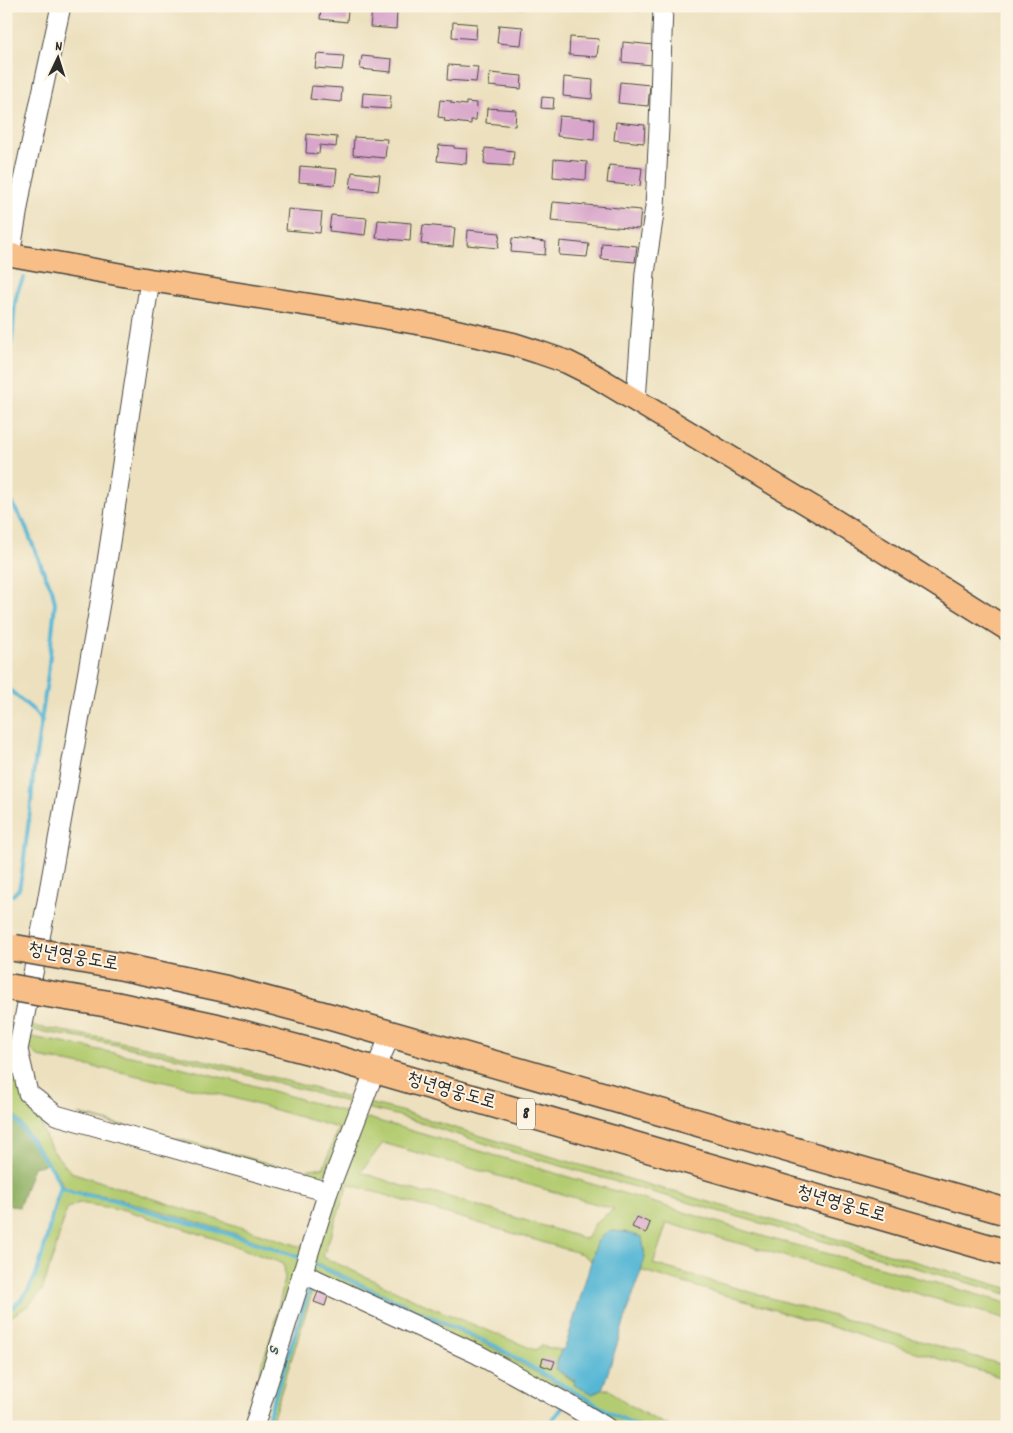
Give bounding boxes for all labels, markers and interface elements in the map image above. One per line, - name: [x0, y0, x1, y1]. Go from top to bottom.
- north arrow: [32, 32, 82, 82]
- text: N: [55, 37, 63, 57]
- street label: 청년영웅도로: [25, 937, 121, 979]
- street label: 청년영웅도로: [403, 1066, 499, 1118]
- road number: 8: [517, 1098, 535, 1130]
- street label: 청년영웅도로: [793, 1179, 889, 1231]
- water label: s: [259, 1342, 289, 1359]

